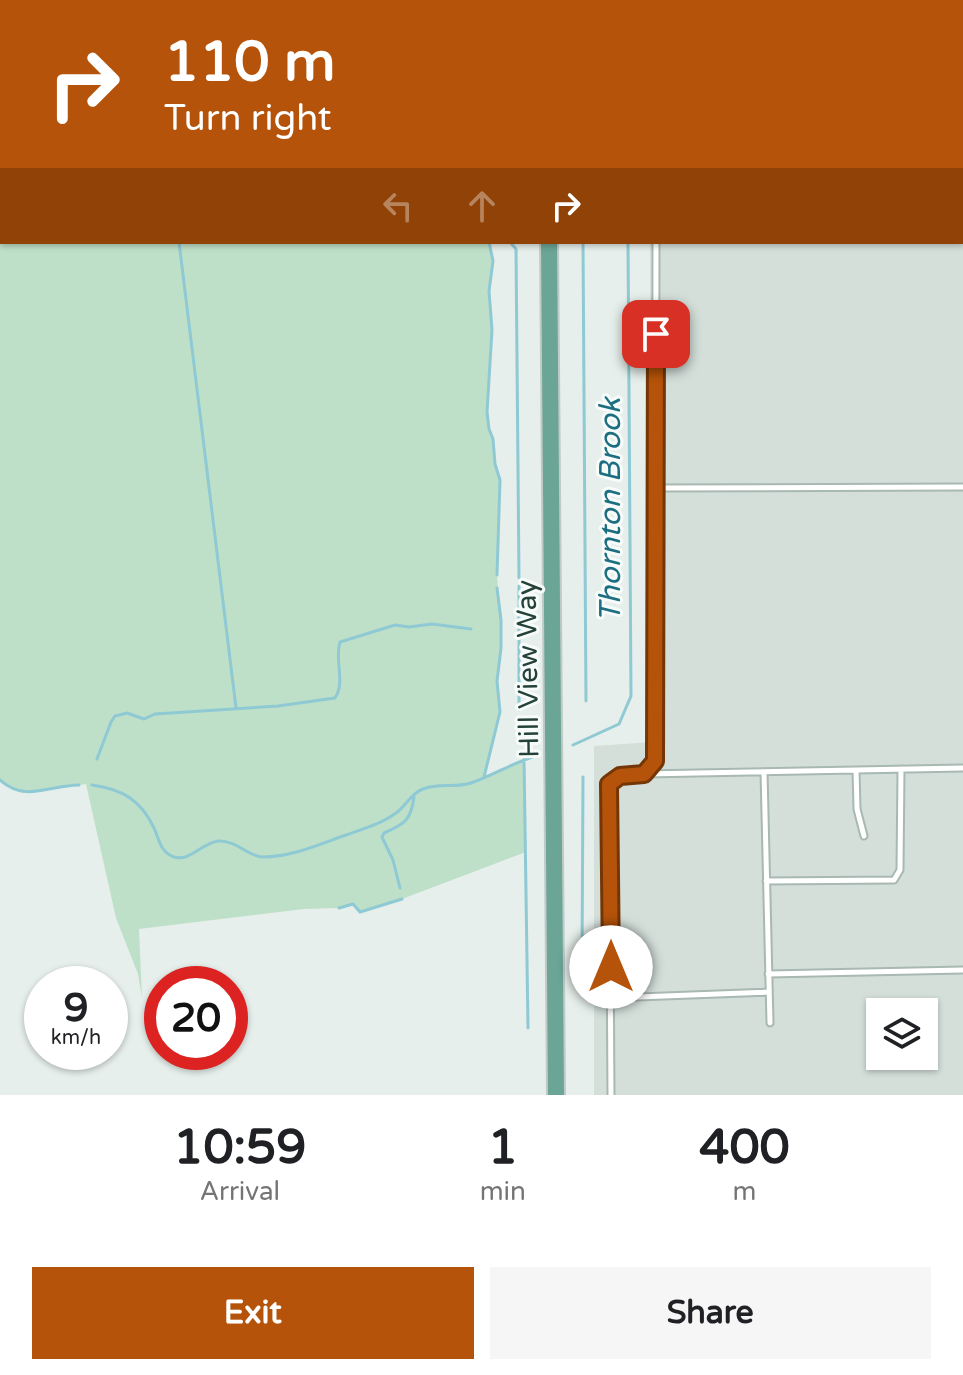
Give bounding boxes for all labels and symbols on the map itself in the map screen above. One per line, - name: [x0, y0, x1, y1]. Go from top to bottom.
- pin: [622, 300, 690, 368]
- water label: Thornton Brook: [592, 395, 629, 622]
- street label: Hill View Way: [509, 580, 547, 758]
- position arrow: [569, 925, 653, 1009]
- speed limit sign: 20: [144, 966, 248, 1070]

